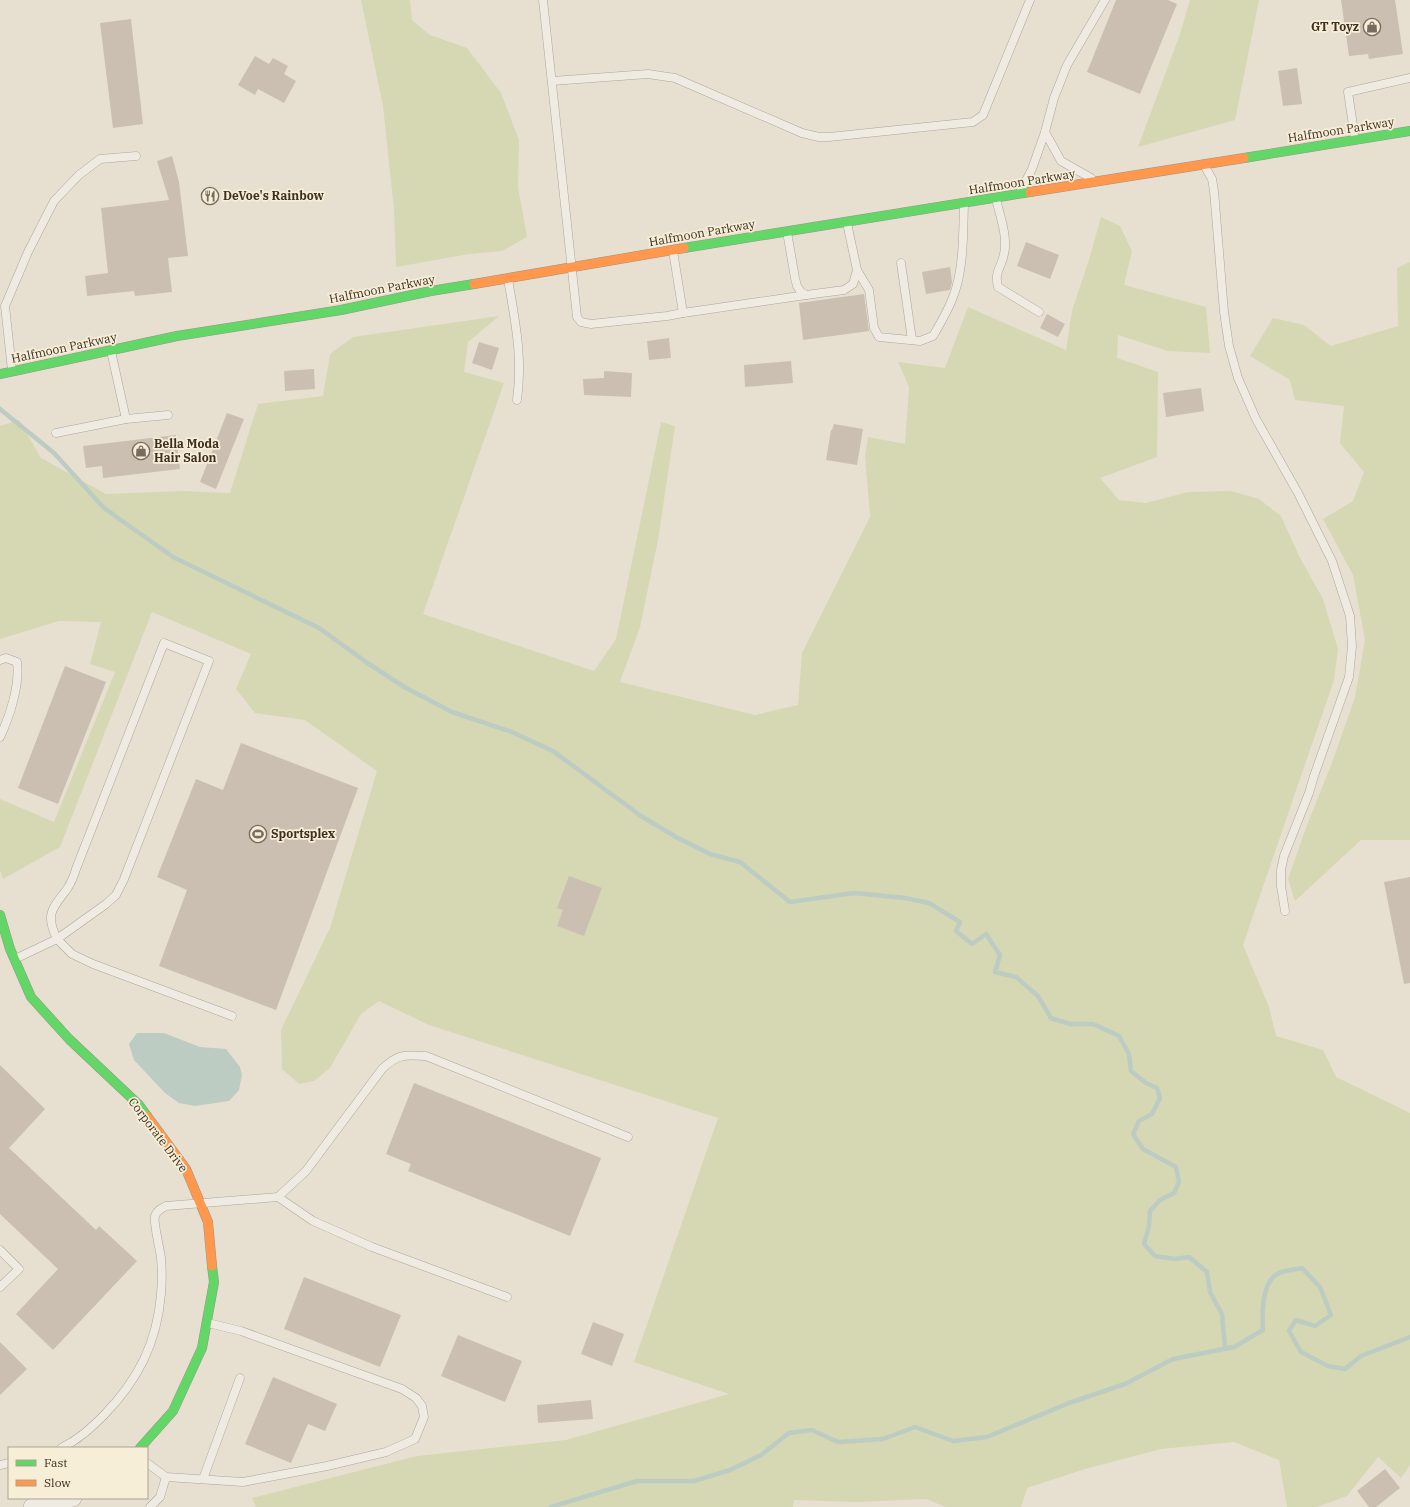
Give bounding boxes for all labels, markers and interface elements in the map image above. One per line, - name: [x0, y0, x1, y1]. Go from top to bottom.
- shop icon: GT Toyz: [1362, 17, 1382, 37]
- place label: GT Toyz: [1311, 19, 1359, 34]
- street label: Halfmoon Parkway: [1287, 114, 1396, 145]
- street label: Halfmoon Parkway: [968, 166, 1077, 197]
- restaurant icon: DeVoe's Rainbow: [200, 186, 220, 206]
- place label: DeVoe's Rainbow: [223, 188, 325, 203]
- street label: Halfmoon Parkway: [648, 216, 757, 249]
- street label: Halfmoon Parkway: [328, 271, 437, 306]
- street label: Halfmoon Parkway: [10, 329, 119, 366]
- place label: Bella Moda Hair Salon: [154, 436, 219, 465]
- shop icon: Bella Moda Hair Salon: [131, 441, 151, 461]
- sports icon: Sportsplex: [248, 824, 268, 844]
- place label: Sportsplex: [271, 826, 335, 841]
- street label: Corporate Drive: [125, 1094, 191, 1175]
- legend: [8, 1447, 148, 1499]
- text: Fast: [44, 1455, 68, 1470]
- text: Slow: [44, 1475, 71, 1490]

